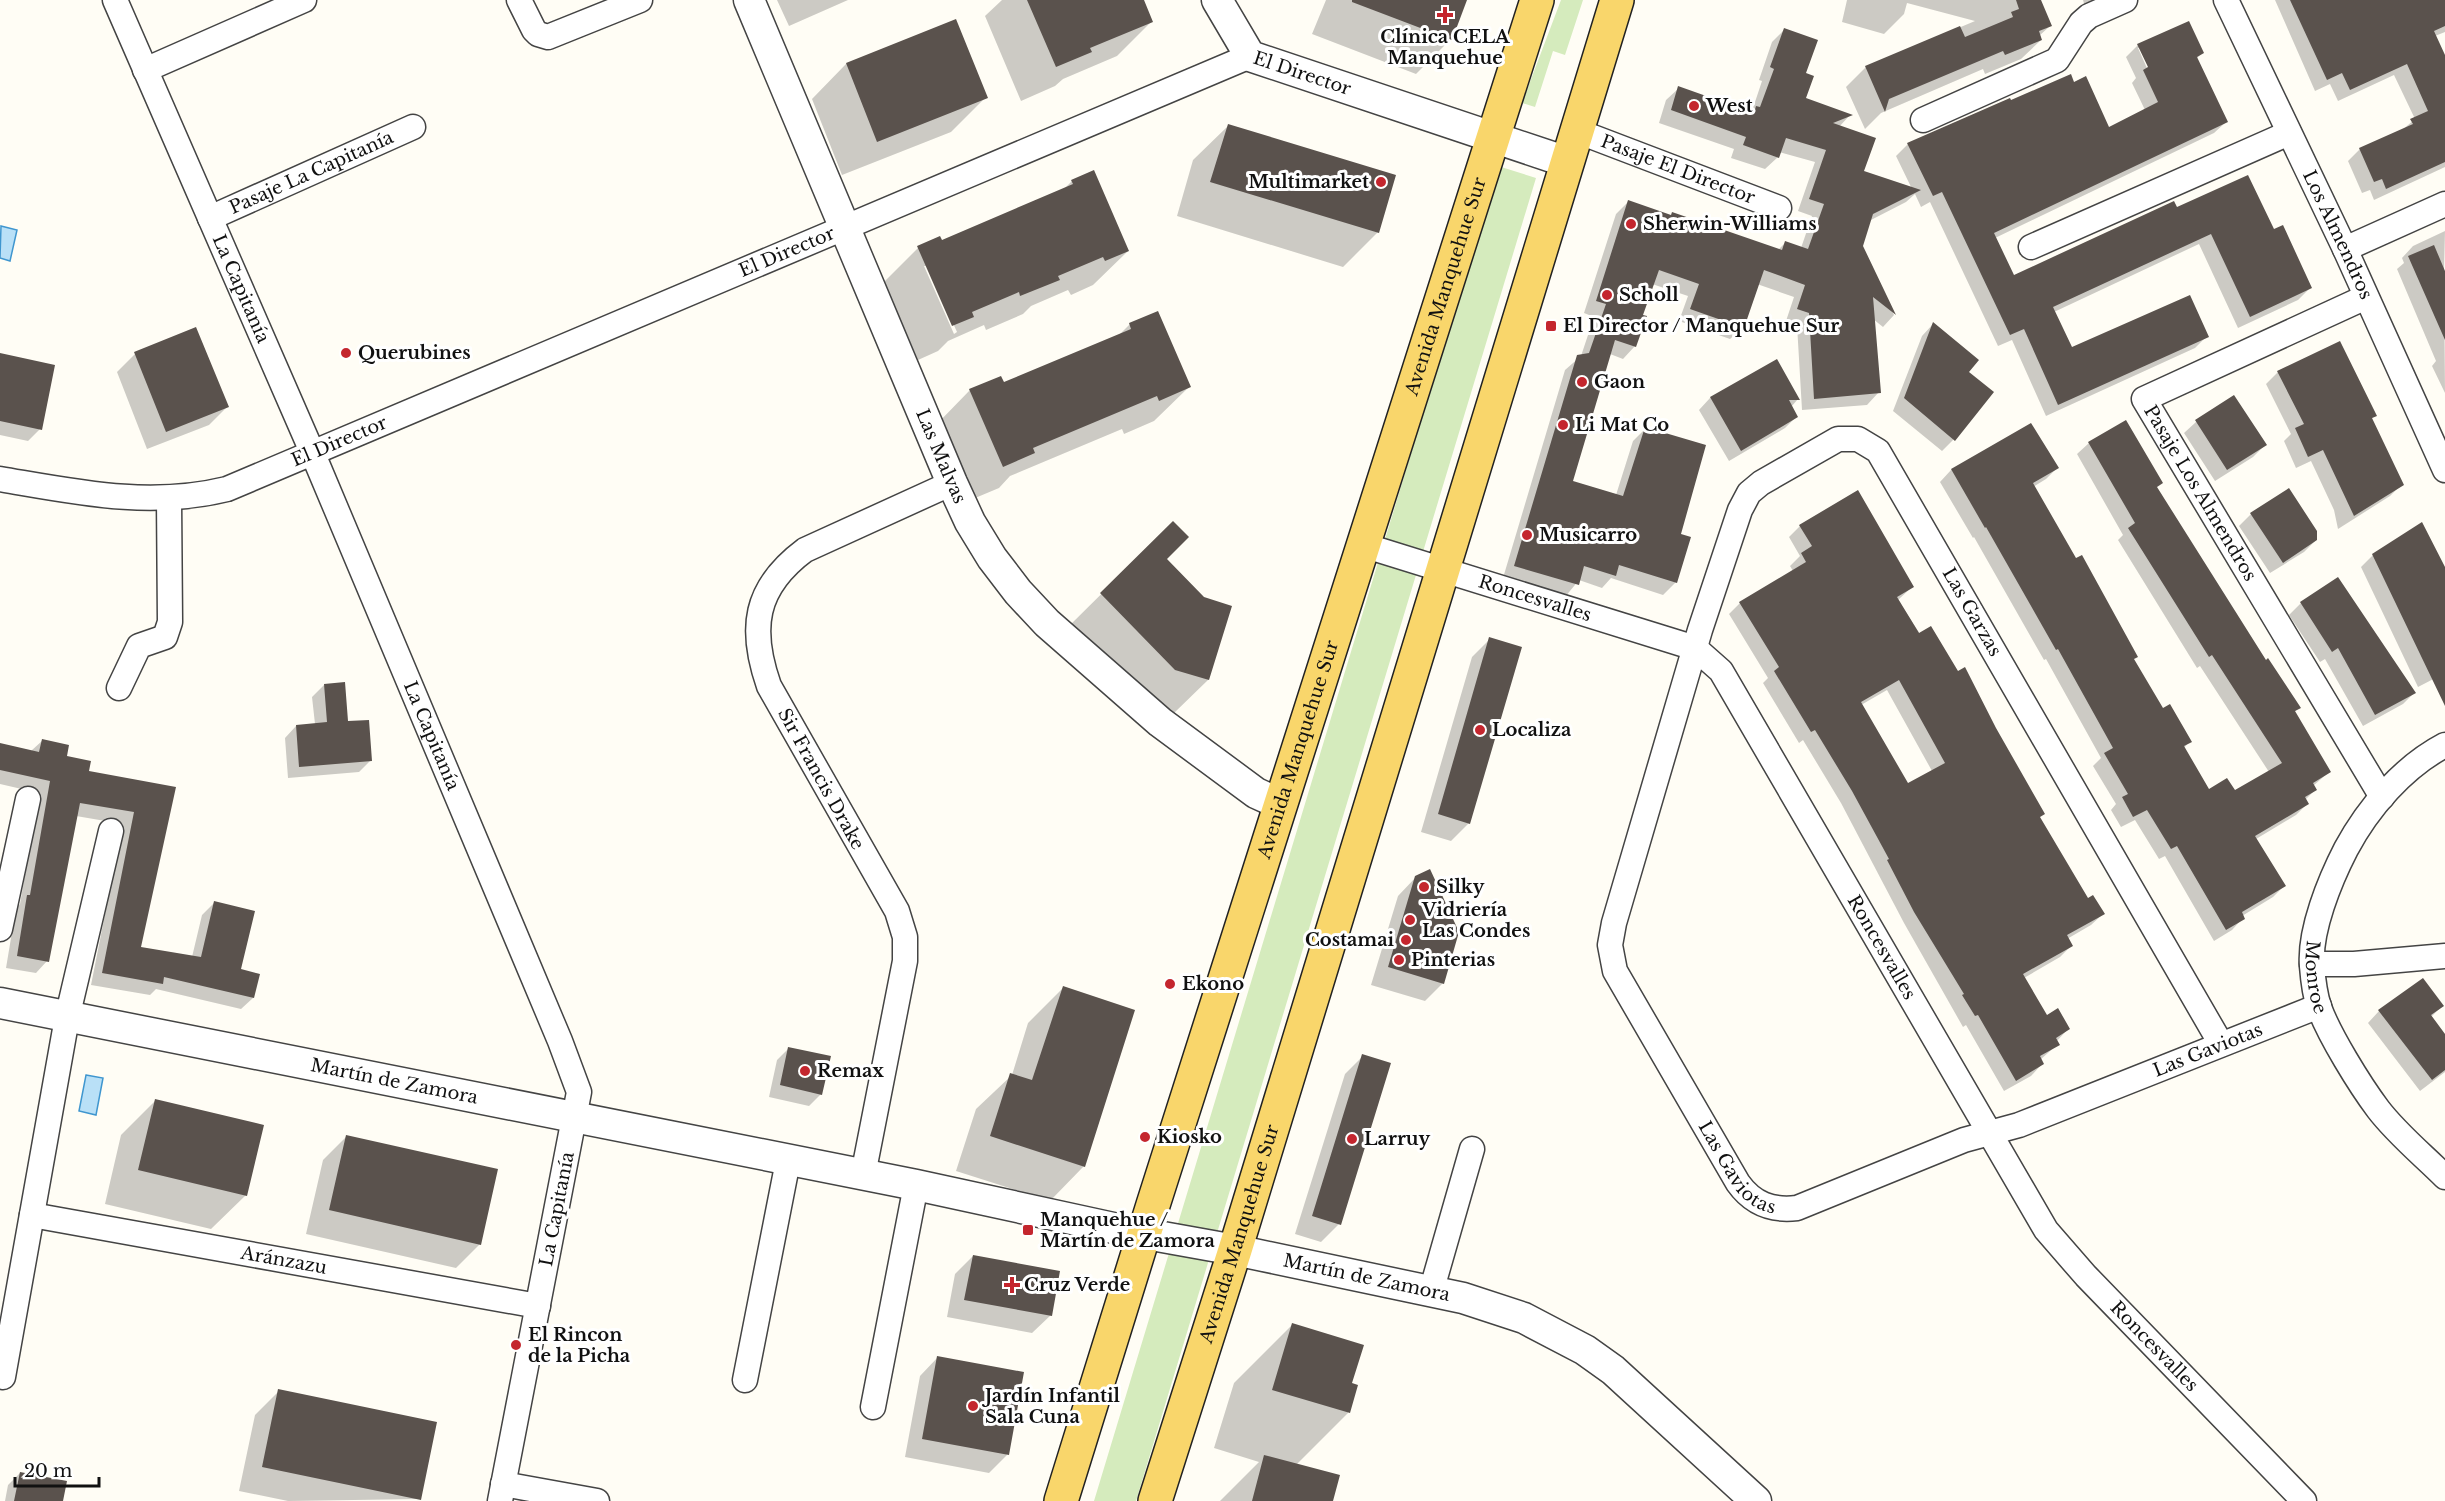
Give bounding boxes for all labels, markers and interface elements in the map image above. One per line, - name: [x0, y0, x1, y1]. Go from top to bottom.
- marker: Clínica CELA Manquehue: [1436, 6, 1454, 24]
- place label: Clínica CELA Manquehue: [1380, 26, 1511, 69]
- street label: El Director: [1250, 47, 1354, 100]
- place label: West: [1705, 95, 1753, 117]
- marker: West: [1687, 99, 1701, 113]
- street label: Pasaje La Capitanía: [226, 126, 397, 219]
- street label: Pasaje El Director: [1598, 130, 1758, 209]
- street label: Los Almendros: [2298, 167, 2377, 303]
- place label: Multimarket: [1248, 171, 1369, 193]
- street label: Avenida Manquehue Sur: [1400, 174, 1491, 399]
- marker: Multimarket: [1374, 175, 1388, 189]
- place label: Sherwin-Williams: [1643, 213, 1817, 235]
- marker: Sherwin-Williams: [1624, 217, 1638, 231]
- street label: El Director: [736, 222, 838, 282]
- street label: La Capitanía: [208, 231, 274, 346]
- place label: Scholl: [1619, 284, 1679, 306]
- marker: Scholl: [1600, 288, 1614, 302]
- place label: El Director / Manquehue Sur: [1563, 315, 1839, 337]
- marker: El Director / Manquehue Sur: [1544, 319, 1558, 333]
- place label: Querubines: [358, 342, 471, 364]
- marker: Querubines: [339, 346, 353, 360]
- place label: Gaon: [1594, 371, 1645, 393]
- marker: Gaon: [1575, 375, 1589, 389]
- street label: Pasaje Los Almendros: [2139, 401, 2261, 585]
- street label: Las Malvas: [911, 406, 971, 507]
- street label: El Director: [288, 411, 391, 471]
- place label: Li Mat Co: [1575, 414, 1669, 436]
- marker: Li Mat Co: [1556, 418, 1570, 432]
- place label: Musicarro: [1539, 524, 1637, 546]
- marker: Musicarro: [1520, 528, 1534, 542]
- street label: Las Garzas: [1938, 564, 2006, 660]
- street label: Roncesvalles: [1476, 570, 1594, 626]
- street label: Avenida Manquehue Sur: [1253, 637, 1343, 862]
- street label: La Capitanía: [399, 678, 464, 794]
- street label: Sir Francis Drake: [773, 704, 869, 854]
- place label: Localiza: [1492, 719, 1572, 741]
- marker: Localiza: [1473, 723, 1487, 737]
- place label: Silky: [1436, 876, 1485, 898]
- marker: Silky: [1417, 880, 1431, 894]
- street label: Roncesvalles: [1843, 891, 1921, 1004]
- place label: Vidriería Las Condes: [1421, 899, 1530, 942]
- marker: Vidriería Las Condes: [1403, 913, 1417, 927]
- place label: Costamai: [1305, 929, 1394, 951]
- marker: Costamai: [1399, 933, 1413, 947]
- street label: Monroe: [2300, 940, 2332, 1017]
- place label: Pinterias: [1411, 949, 1495, 971]
- marker: Pinterias: [1392, 953, 1406, 967]
- place label: Ekono: [1182, 973, 1244, 995]
- marker: Ekono: [1163, 977, 1177, 991]
- street label: Las Gaviotas: [2150, 1019, 2266, 1082]
- street label: Martín de Zamora: [309, 1054, 480, 1109]
- place label: Remax: [817, 1060, 884, 1082]
- marker: Remax: [798, 1064, 812, 1078]
- street label: Las Gaviotas: [1694, 1117, 1778, 1219]
- street label: Avenida Manquehue Sur: [1195, 1122, 1284, 1347]
- place label: Kiosko: [1157, 1126, 1222, 1148]
- place label: Larruy: [1364, 1128, 1430, 1150]
- marker: Kiosko: [1138, 1130, 1152, 1144]
- marker: Larruy: [1345, 1132, 1359, 1146]
- street label: La Capitanía: [535, 1150, 579, 1268]
- place label: Manquehue / Martín de Zamora: [1040, 1209, 1215, 1252]
- marker: Manquehue / Martín de Zamora: [1021, 1223, 1035, 1237]
- street label: Aránzazu: [238, 1242, 329, 1279]
- street label: Martín de Zamora: [1281, 1249, 1452, 1306]
- place label: Cruz Verde: [1024, 1274, 1130, 1296]
- marker: Cruz Verde: [1005, 1278, 1019, 1292]
- street label: Roncesvalles: [2106, 1297, 2203, 1396]
- place label: El Rincon de la Picha: [528, 1324, 631, 1367]
- marker: El Rincon de la Picha: [509, 1338, 523, 1352]
- place label: Jardín Infantil Sala Cuna: [981, 1385, 1120, 1428]
- marker: Jardín Infantil Sala Cuna: [966, 1399, 980, 1413]
- scale bar: [15, 1450, 99, 1488]
- text: 20 m: [24, 1460, 72, 1482]

